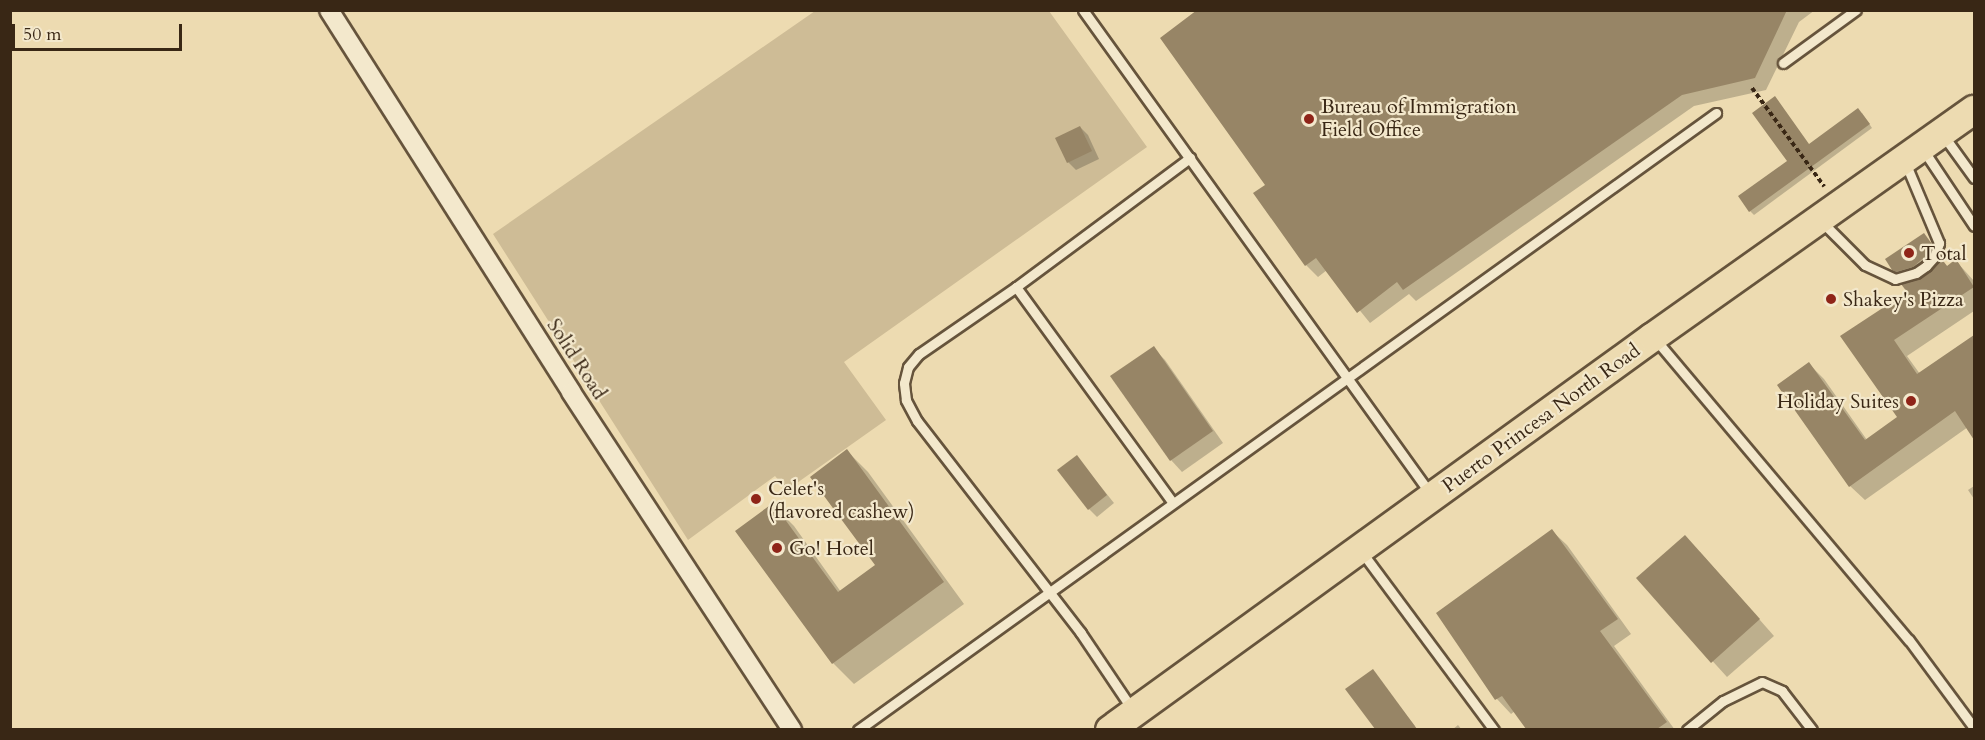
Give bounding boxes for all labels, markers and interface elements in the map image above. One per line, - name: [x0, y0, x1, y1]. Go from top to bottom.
- scale bar: [15, 12, 184, 50]
- text: 50 m: [23, 22, 62, 47]
- place label: Bureau of Immigration Field Office: [1321, 95, 1517, 142]
- marker: Bureau of Immigration Field Office: [1302, 112, 1316, 126]
- place label: Total: [1921, 241, 1967, 265]
- marker: Total: [1902, 246, 1916, 260]
- place label: Shakey's Pizza: [1843, 287, 1964, 311]
- marker: Shakey's Pizza: [1824, 292, 1838, 306]
- street label: Solid Road: [542, 314, 612, 404]
- street label: Puerto Princesa North Road: [1437, 338, 1645, 498]
- place label: Holiday Suites: [1777, 389, 1899, 413]
- marker: Holiday Suites: [1904, 394, 1918, 408]
- place label: Celet's (flavored cashew): [768, 476, 915, 523]
- marker: Celet's (flavored cashew): [749, 492, 763, 506]
- place label: Go! Hotel: [789, 536, 874, 560]
- marker: Go! Hotel: [770, 541, 784, 555]

